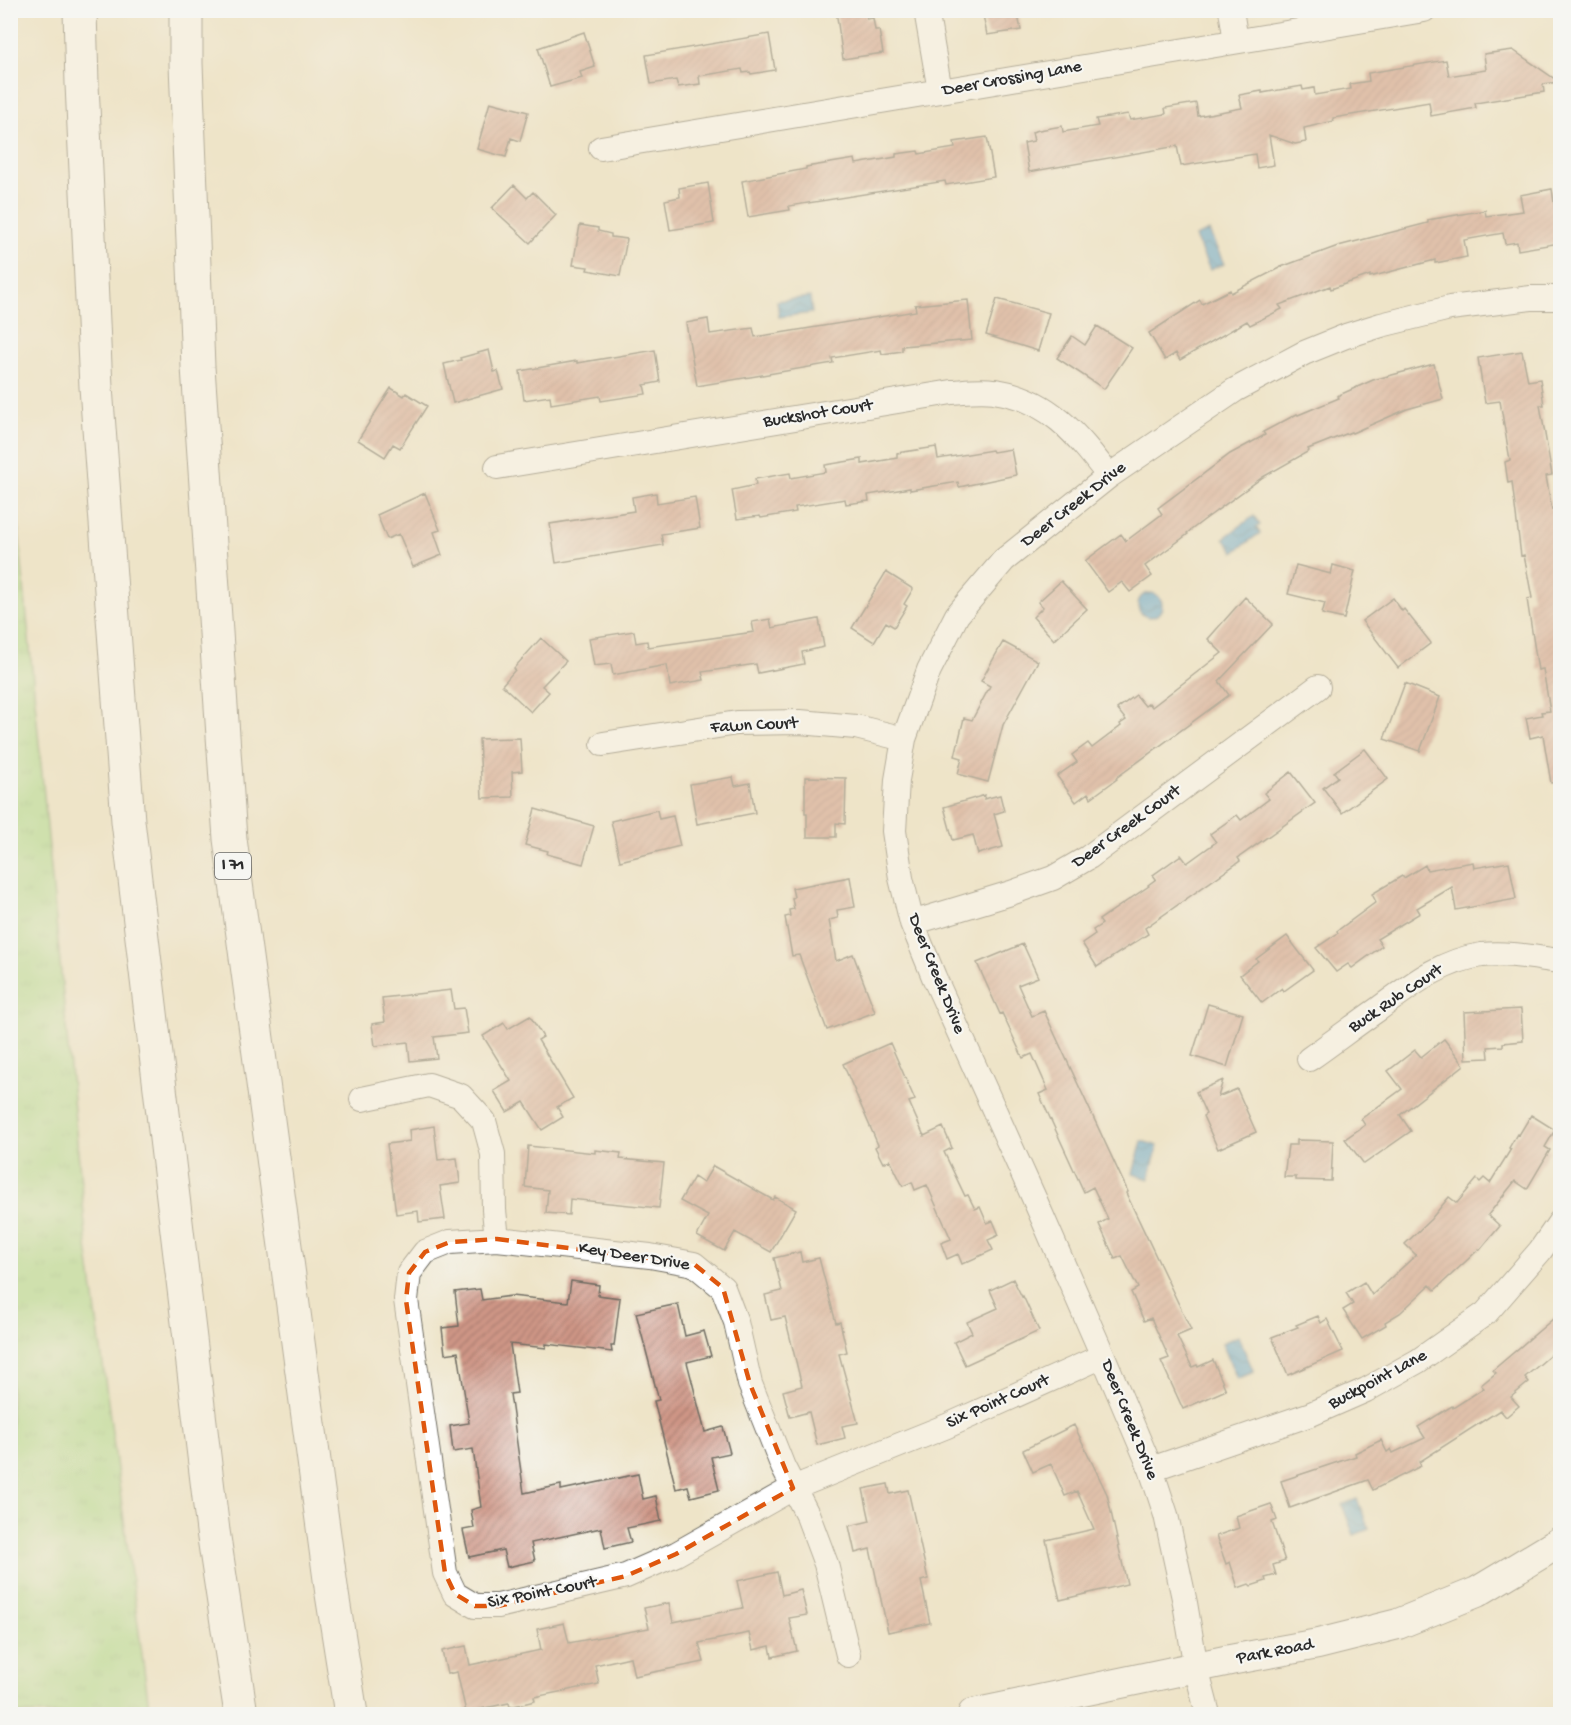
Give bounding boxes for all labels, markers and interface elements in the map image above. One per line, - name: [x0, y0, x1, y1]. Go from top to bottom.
- street label: Deer Crossing Lane: [940, 56, 1084, 102]
- street label: Buckshot Court: [761, 395, 876, 433]
- street label: Deer Creek Drive: [1017, 457, 1131, 553]
- street label: Fawn Court: [709, 713, 800, 739]
- street label: Deer Creek Court: [1068, 780, 1187, 874]
- road number: I 71: [215, 853, 251, 879]
- street label: Deer Creek Drive: [902, 910, 970, 1038]
- street label: Buck Rub Court: [1344, 959, 1448, 1039]
- street label: Key Deer Drive: [577, 1238, 692, 1276]
- street label: Buckpoint Lane: [1324, 1345, 1431, 1415]
- street label: Deer Creek Drive: [1095, 1356, 1163, 1484]
- street label: Six Point Court: [943, 1369, 1054, 1434]
- street label: Six Point Court: [486, 1572, 600, 1614]
- street label: Park Road: [1234, 1634, 1317, 1670]

